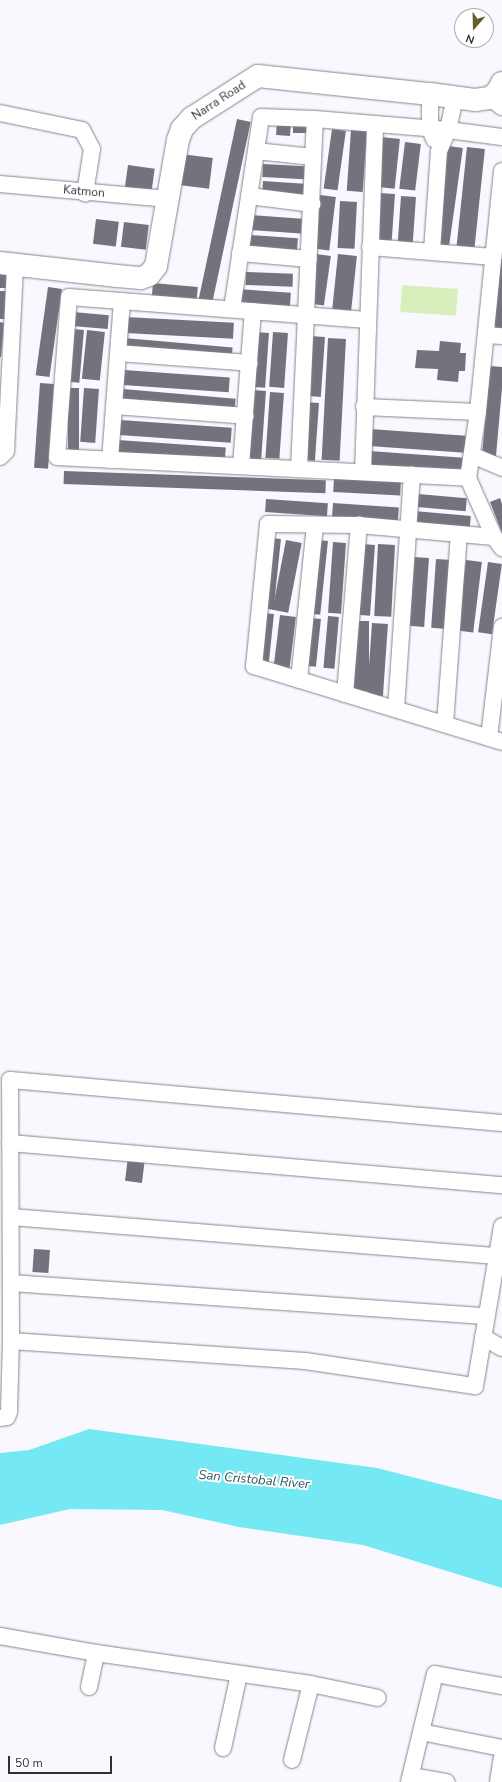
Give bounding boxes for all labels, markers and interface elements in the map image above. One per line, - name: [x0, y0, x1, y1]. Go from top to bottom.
- north arrow: [454, 8, 494, 48]
- text: N: [464, 30, 477, 47]
- street label: Narra Road: [189, 78, 249, 124]
- street label: Katmon: [63, 183, 105, 201]
- water label: San Cristobal River: [198, 1467, 310, 1493]
- scale bar: [10, 1748, 114, 1774]
- text: 50 m: [15, 1755, 43, 1771]

